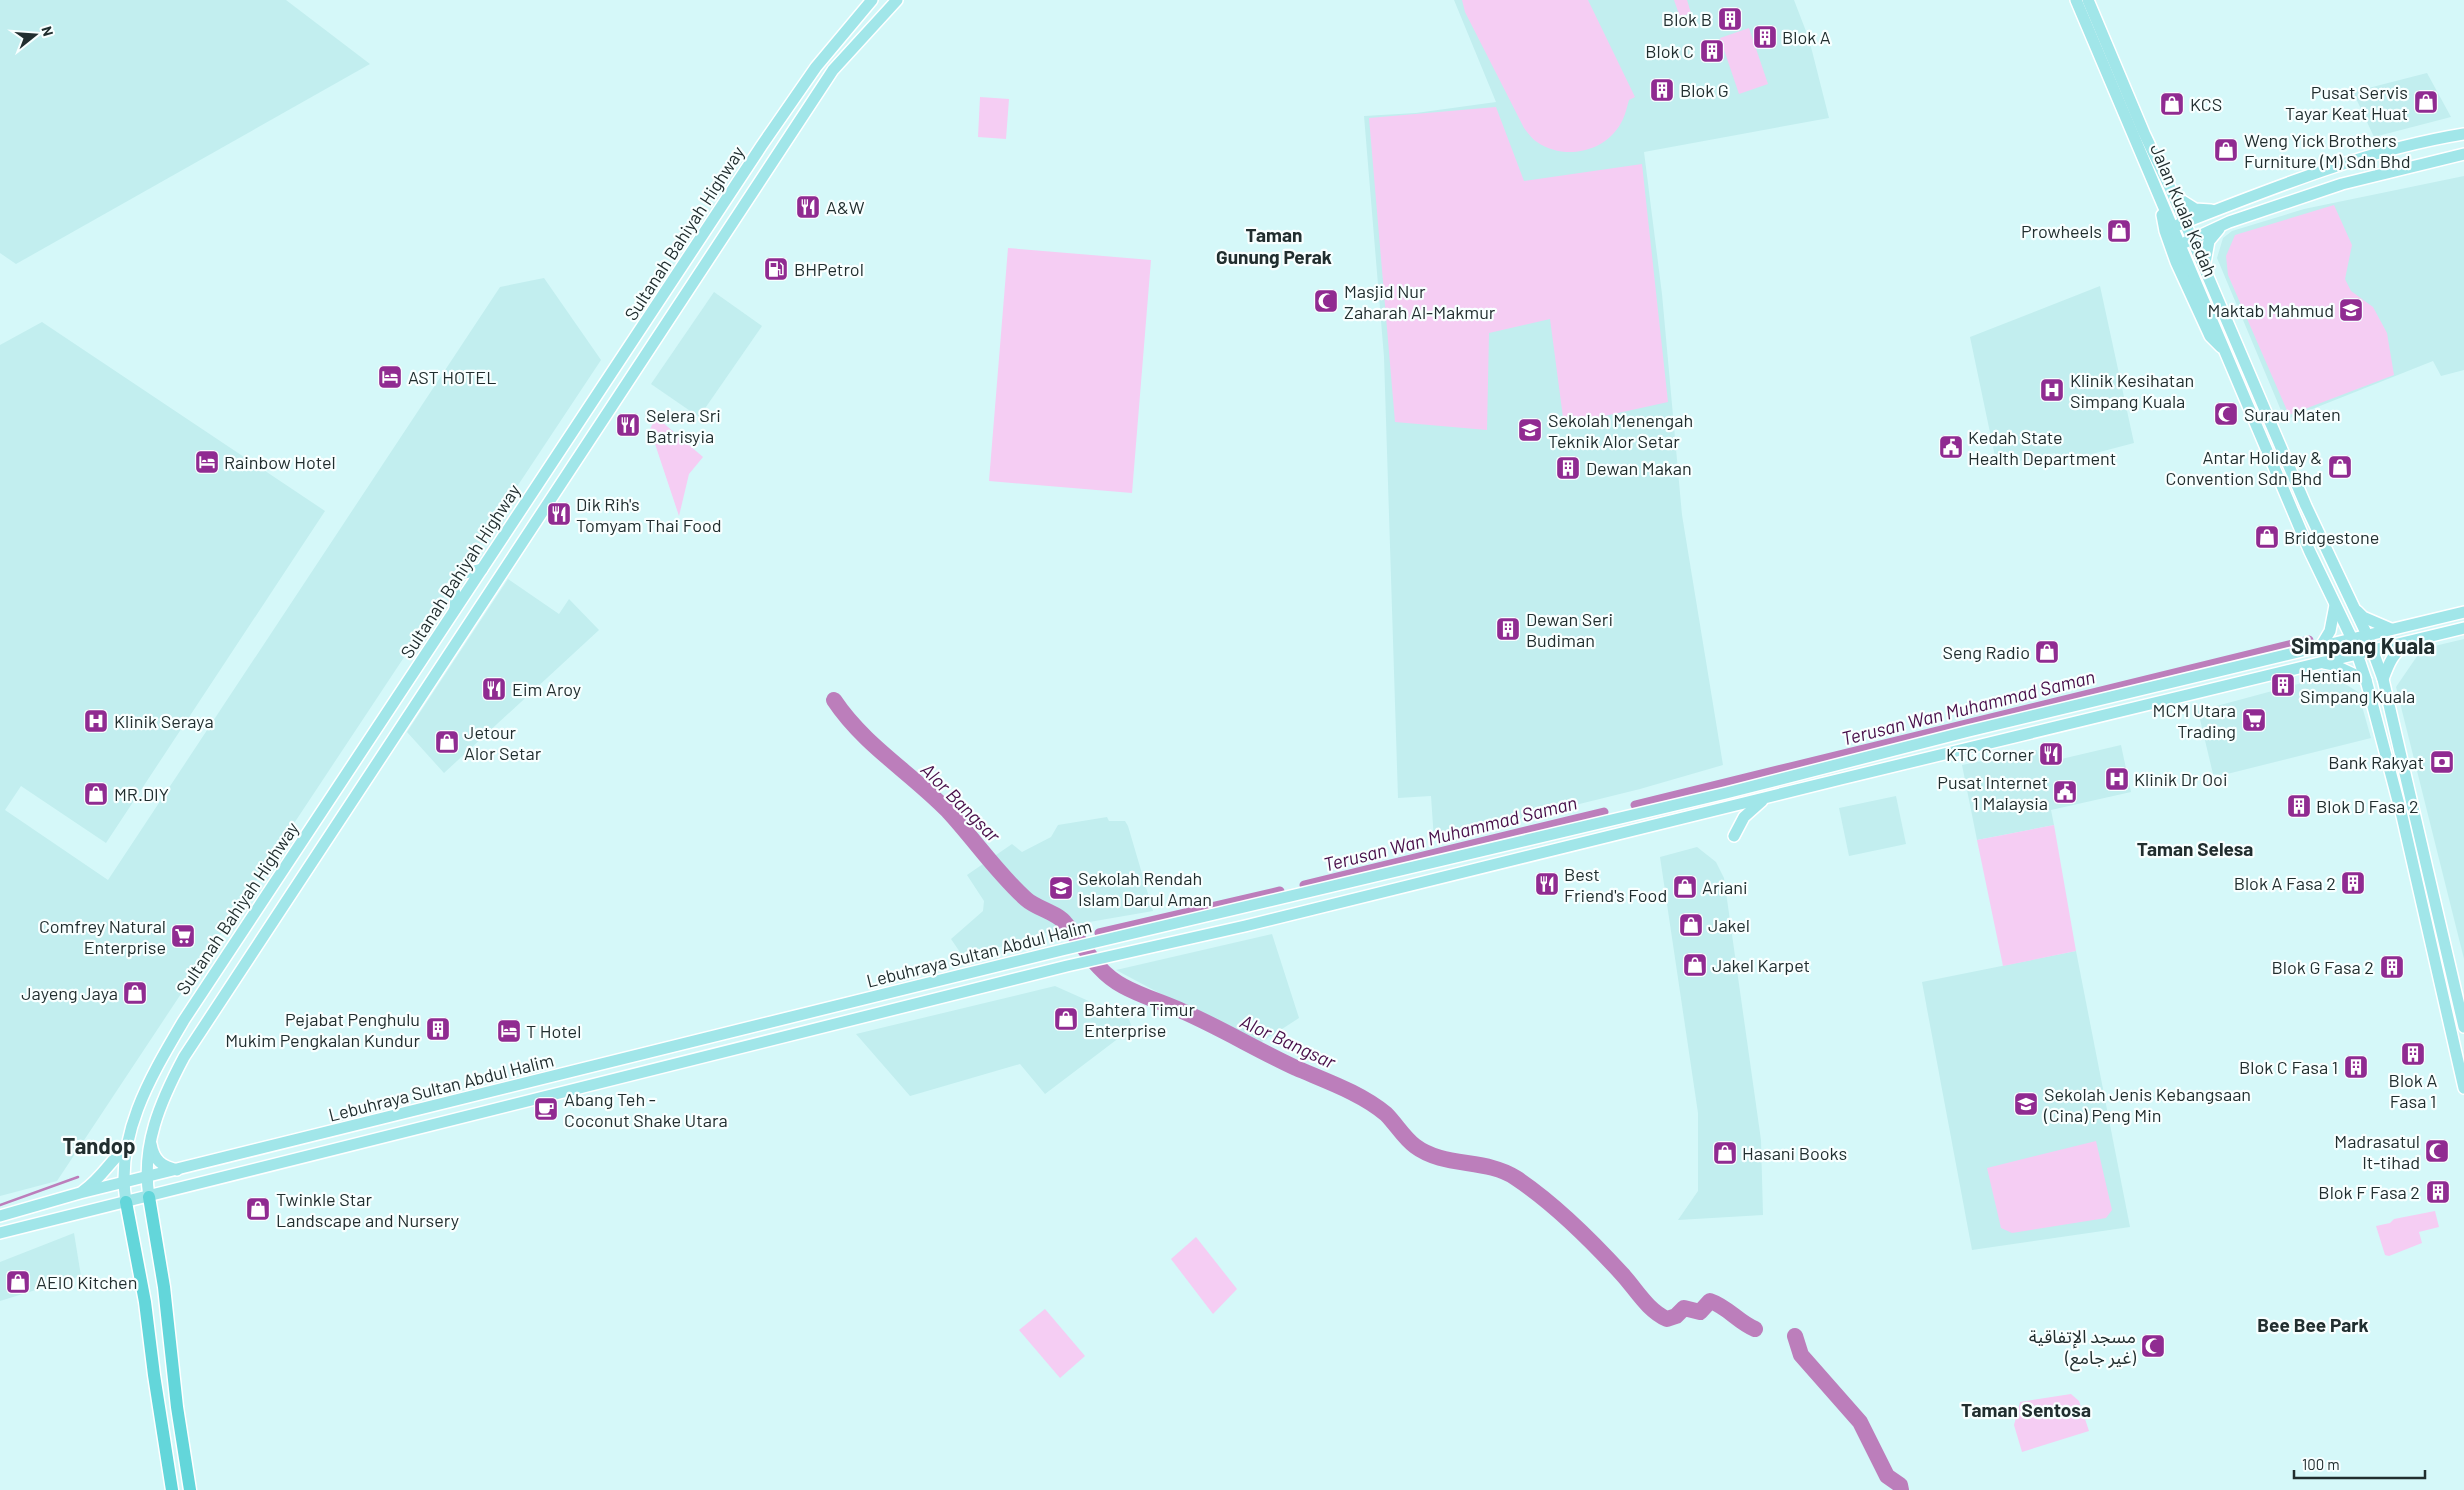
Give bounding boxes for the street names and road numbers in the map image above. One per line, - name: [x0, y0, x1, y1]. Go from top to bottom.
- street label: Jalan Kuala Kedah: [2146, 140, 2222, 280]
- street label: Sultanah Bahiyah Highway: [619, 142, 749, 324]
- street label: Sultanah Bahiyah Highway: [395, 480, 525, 662]
- street label: Sultanah Bahiyah Highway: [171, 818, 303, 998]
- street label: Lebuhraya Sultan Abdul Halim: [864, 914, 1094, 992]
- street label: Lebuhraya Sultan Abdul Halim: [326, 1048, 556, 1126]

